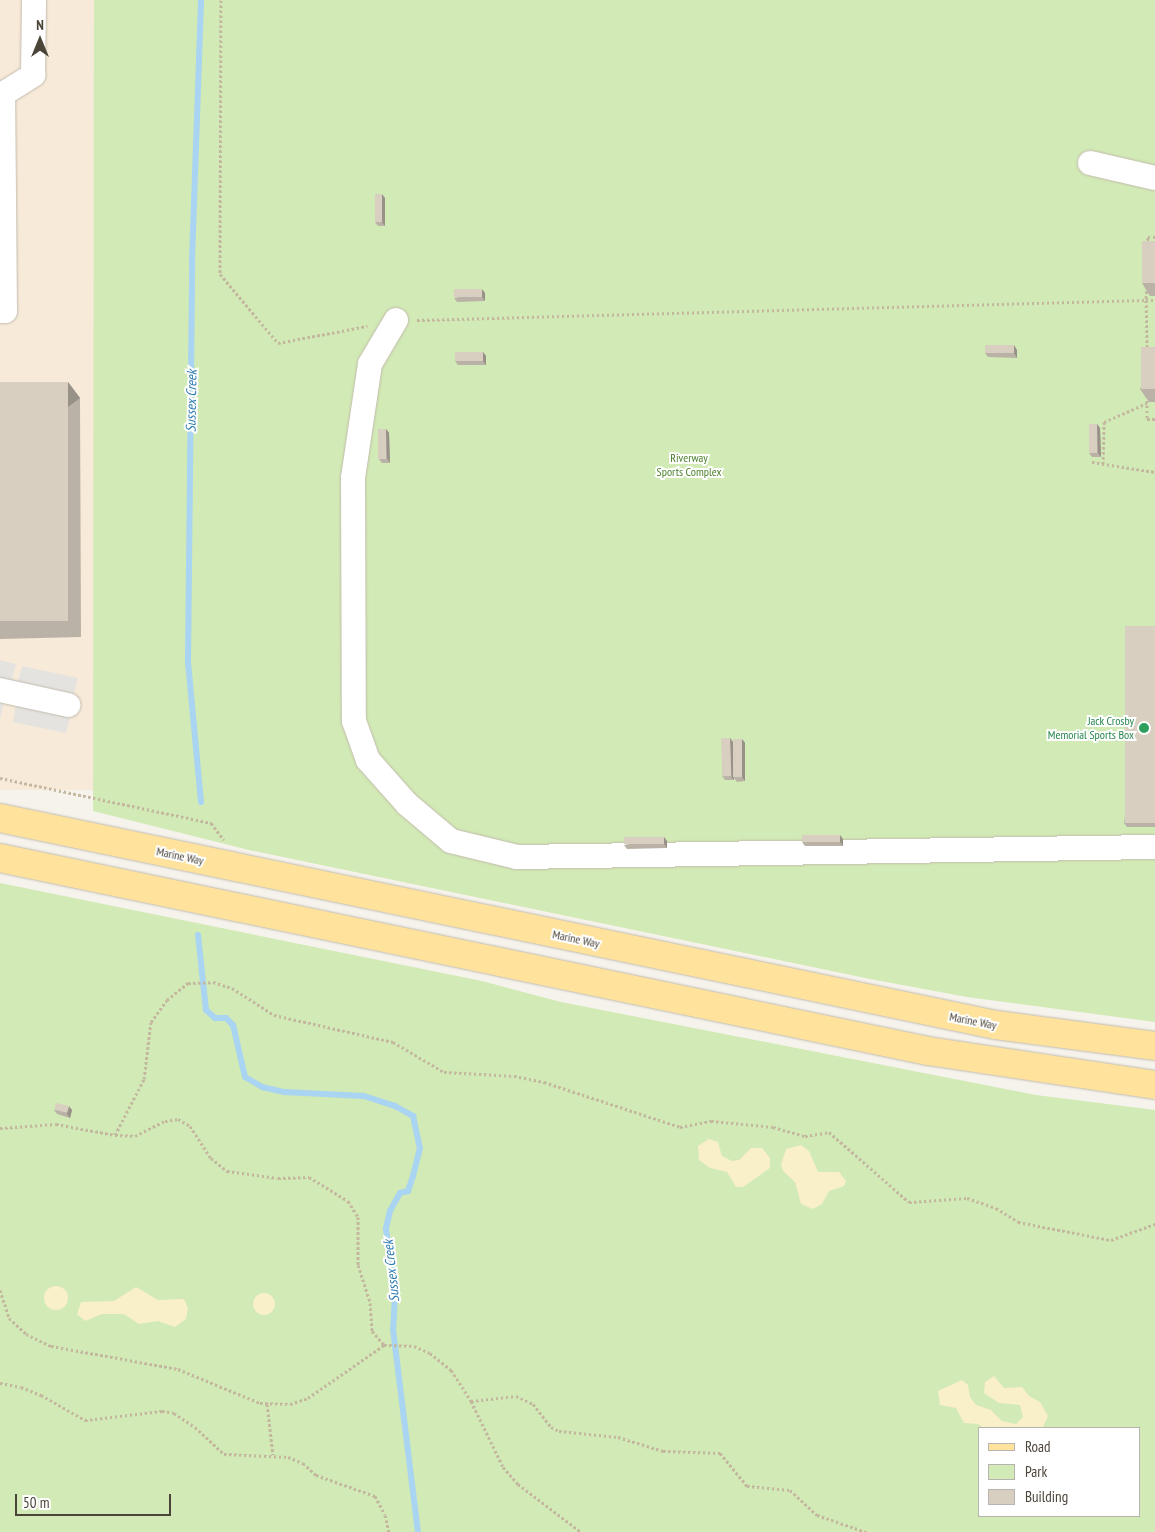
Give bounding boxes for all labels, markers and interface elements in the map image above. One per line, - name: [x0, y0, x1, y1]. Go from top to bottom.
- north arrow: [15, 15, 65, 65]
- text: N: [36, 16, 44, 34]
- water label: Sussex Creek: [182, 369, 200, 433]
- park label: Riverway Sports Complex: [657, 451, 721, 479]
- place label: Jack Crosby Memorial Sports Box: [1048, 714, 1134, 742]
- marker: Jack Crosby Memorial Sports Box: [1138, 722, 1150, 734]
- street label: Marine Way: [155, 844, 205, 868]
- street label: Marine Way: [551, 927, 601, 951]
- street label: Marine Way: [948, 1009, 998, 1033]
- water label: Sussex Creek: [379, 1239, 403, 1303]
- legend: [978, 1427, 1140, 1517]
- text: Road: [1025, 1437, 1051, 1456]
- text: Park: [1025, 1462, 1047, 1481]
- scale bar: [18, 1484, 174, 1516]
- text: Building: [1025, 1487, 1068, 1506]
- text: 50 m: [23, 1493, 49, 1512]

